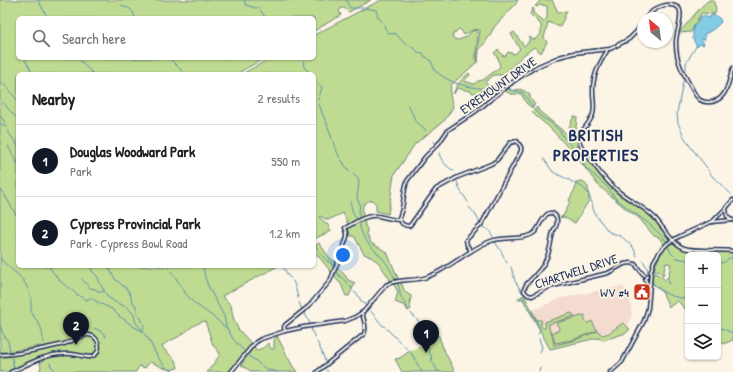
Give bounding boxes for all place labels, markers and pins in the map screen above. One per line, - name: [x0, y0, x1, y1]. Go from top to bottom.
- public building icon: WV #4: [632, 282, 652, 302]
- place label: WV #4: [600, 283, 629, 301]
- pin: 2: [63, 312, 89, 345]
- pin: 1: [413, 320, 439, 353]

